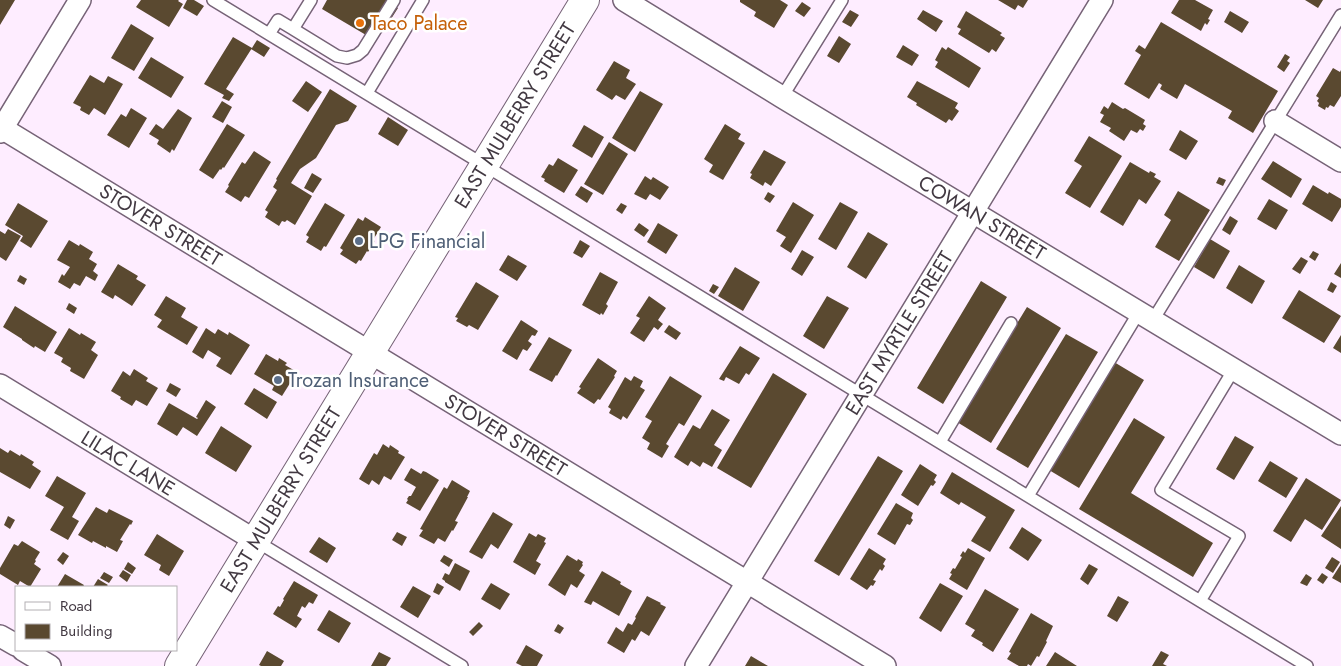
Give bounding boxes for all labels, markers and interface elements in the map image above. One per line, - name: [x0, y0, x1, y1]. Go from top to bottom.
- place label: Taco Palace: [370, 9, 467, 38]
- street label: EAST MULBERRY STREET: [447, 16, 583, 214]
- marker: Taco Palace: [354, 17, 366, 29]
- street label: COWAN STREET: [913, 168, 1052, 268]
- street label: STOVER STREET: [94, 176, 228, 274]
- place label: LPG Financial: [369, 227, 485, 256]
- marker: LPG Financial: [353, 235, 365, 247]
- street label: EAST MYRTLE STREET: [838, 245, 960, 420]
- place label: Trozan Insurance: [288, 366, 429, 395]
- marker: Trozan Insurance: [272, 374, 284, 386]
- street label: STOVER STREET: [439, 386, 573, 484]
- street label: EAST MULBERRY STREET: [213, 401, 349, 598]
- street label: LILAC LANE: [76, 423, 181, 503]
- legend: [15, 586, 178, 651]
- text: Road: [60, 595, 92, 617]
- text: Building: [60, 620, 112, 642]

